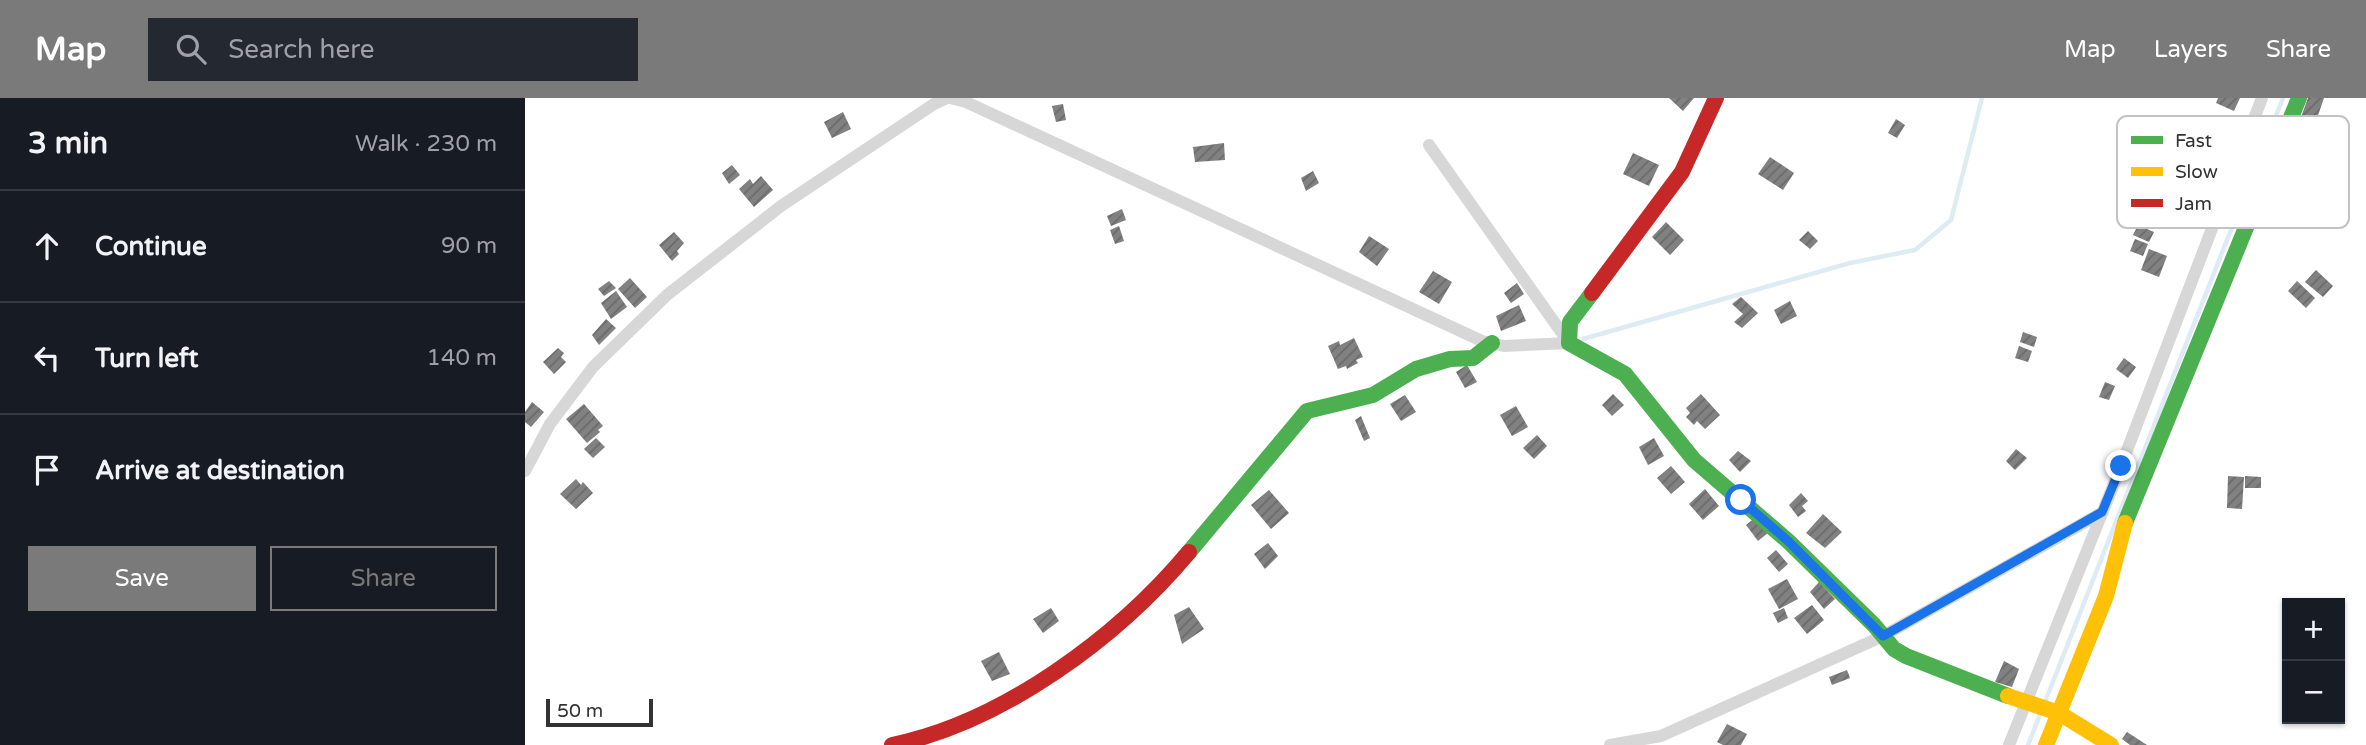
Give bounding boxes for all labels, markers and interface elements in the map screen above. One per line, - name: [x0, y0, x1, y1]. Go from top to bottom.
- search box: [148, 18, 638, 81]
- text: Map: [35, 30, 106, 69]
- icon: search: [172, 30, 210, 68]
- text: Search here: [228, 34, 374, 65]
- text: Map: [2064, 35, 2116, 64]
- text: Layers: [2154, 35, 2228, 64]
- text: Share: [2266, 35, 2331, 64]
- legend: [2117, 116, 2349, 228]
- text: 3 min: [28, 125, 108, 162]
- text: Walk · 230 m: [355, 130, 497, 158]
- text: Fast: [2175, 130, 2212, 152]
- text: Slow: [2175, 161, 2218, 183]
- text: Jam: [2175, 193, 2212, 215]
- icon: ahead: [28, 227, 66, 265]
- text: Continue: [95, 231, 207, 262]
- text: 90 m: [441, 232, 497, 260]
- icon: left: [28, 339, 66, 377]
- text: Turn left: [95, 343, 198, 374]
- text: 140 m: [427, 344, 497, 372]
- route end: [2105, 450, 2136, 481]
- icon: arrive: [28, 451, 66, 489]
- text: Arrive at destination: [95, 455, 345, 486]
- route start: [1725, 484, 1756, 515]
- button: Save: [28, 546, 256, 611]
- button: Share: [270, 546, 497, 611]
- map controls: [2282, 598, 2345, 724]
- button: +: [2282, 598, 2345, 661]
- button: −: [2282, 661, 2345, 724]
- scale bar: [546, 696, 653, 728]
- text: 50 m: [557, 700, 603, 722]

